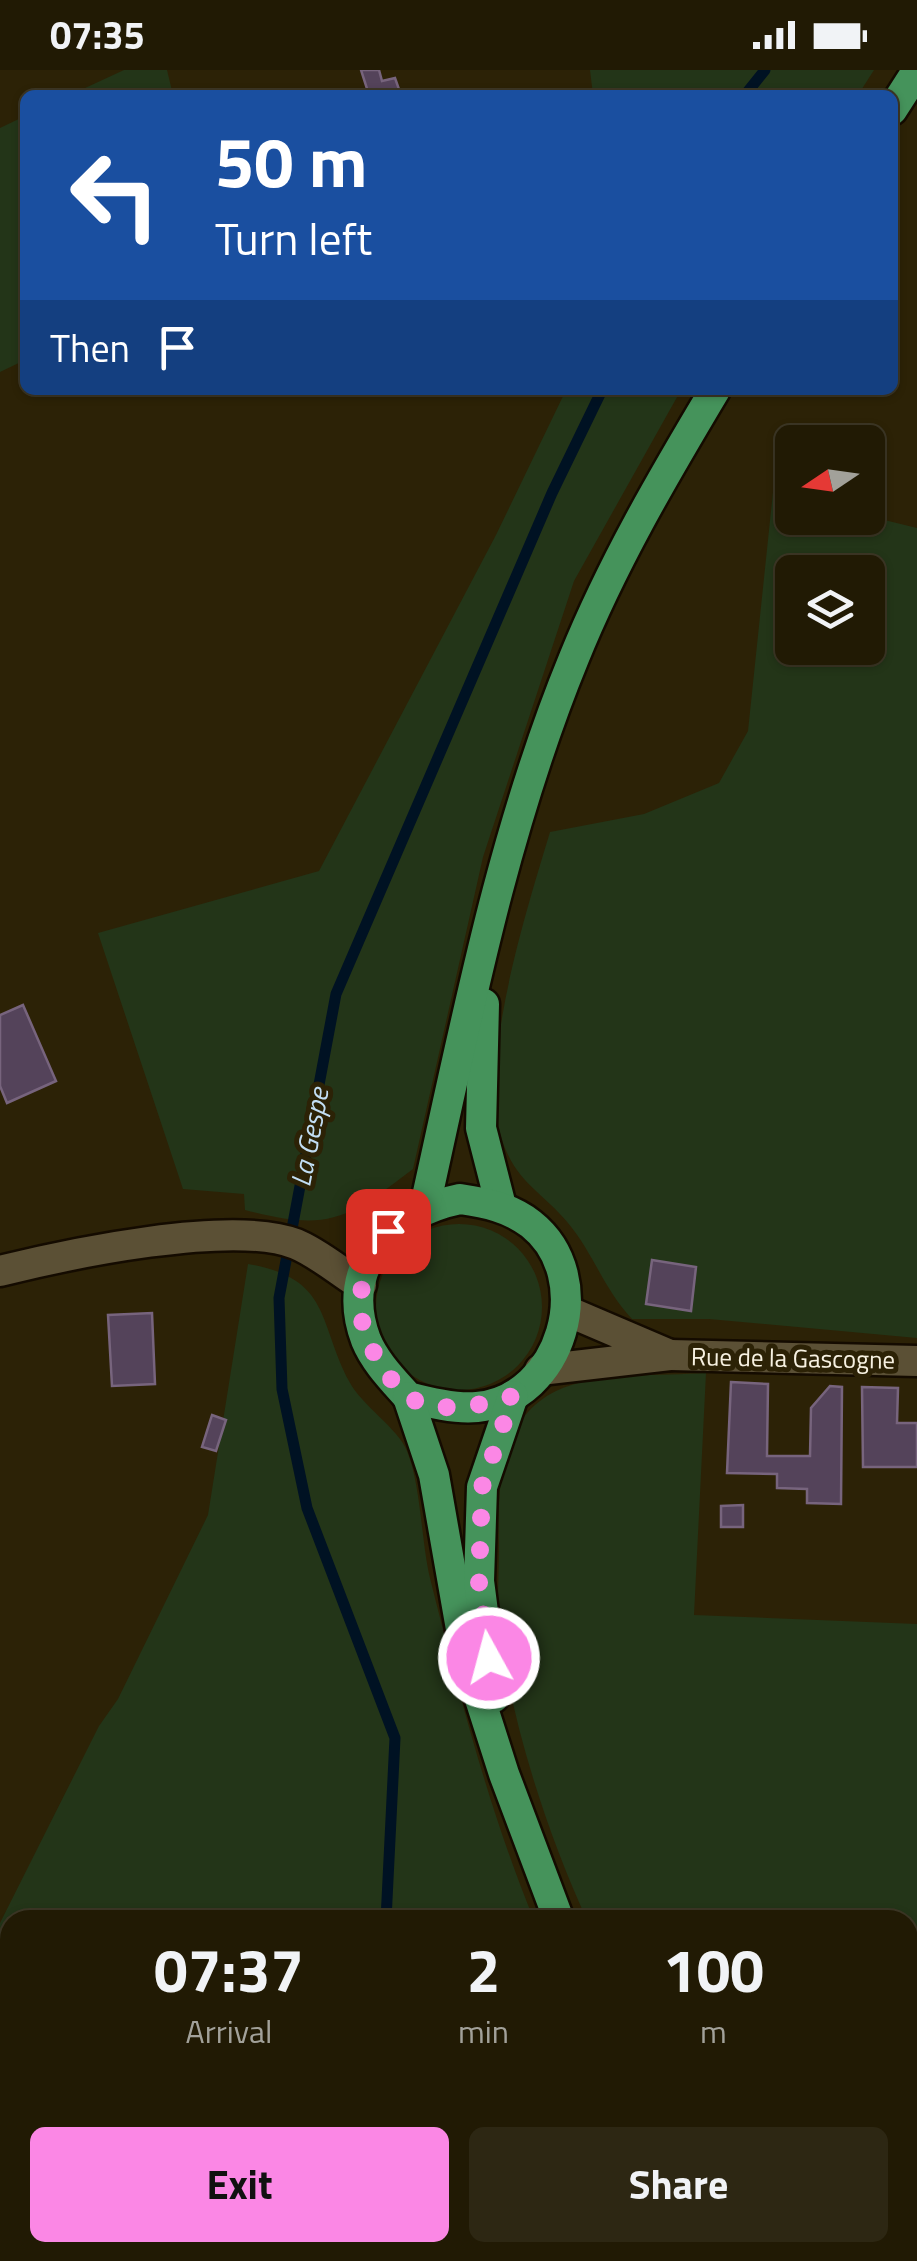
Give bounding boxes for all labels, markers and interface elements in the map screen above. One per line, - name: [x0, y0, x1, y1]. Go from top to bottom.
- text: 07:35: [50, 6, 145, 64]
- text: 50 m: [215, 108, 368, 214]
- icon: left: [50, 130, 180, 260]
- text: Turn left: [215, 204, 372, 272]
- text: Then: [50, 319, 130, 377]
- icon: arrive: [150, 320, 205, 375]
- north arrow: [775, 425, 885, 535]
- map controls: [775, 425, 885, 665]
- button: layers: [775, 555, 885, 665]
- water label: La Gespe: [278, 1082, 340, 1190]
- pin: [346, 1189, 431, 1274]
- icon: arrive: [361, 1204, 416, 1259]
- street label: Rue de la Gascogne: [691, 1337, 895, 1379]
- position arrow: [437, 1606, 541, 1710]
- text: 07:37: [154, 1924, 304, 2015]
- text: 2: [467, 1924, 500, 2015]
- text: 100: [663, 1924, 764, 2015]
- text: Arrival: [186, 2007, 272, 2055]
- text: min: [458, 2007, 509, 2055]
- text: m: [700, 2007, 727, 2055]
- button: Exit: [30, 2127, 449, 2242]
- button: Share: [469, 2127, 888, 2242]

